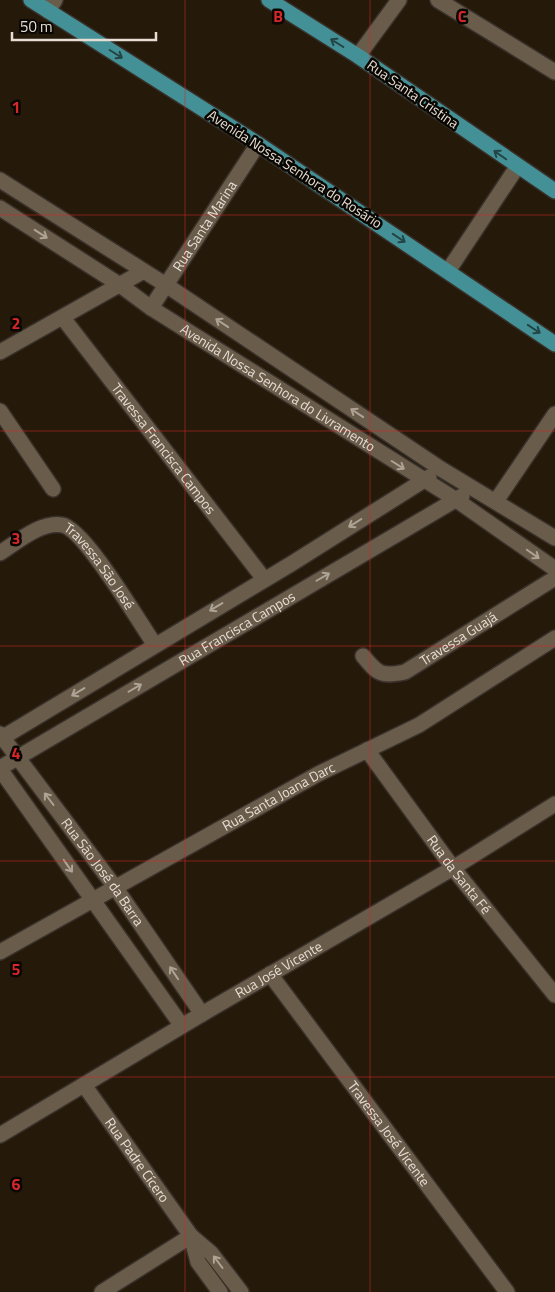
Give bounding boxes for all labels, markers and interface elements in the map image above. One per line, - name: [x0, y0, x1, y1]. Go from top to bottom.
- text: B: [273, 4, 283, 28]
- text: C: [458, 4, 467, 28]
- scale bar: [12, 10, 156, 42]
- text: 50 m: [20, 15, 53, 38]
- one-way arrow: [331, 37, 345, 47]
- one-way arrow: [109, 49, 123, 59]
- street label: Rua Santa Cristina: [363, 54, 463, 133]
- text: 1: [12, 95, 20, 119]
- street label: Avenida Nossa Senhora do Rosário: [204, 104, 387, 233]
- one-way arrow: [493, 150, 507, 160]
- street label: Rua Santa Marina: [167, 176, 241, 275]
- one-way arrow: [34, 229, 48, 239]
- one-way arrow: [392, 233, 406, 243]
- text: 2: [12, 311, 20, 335]
- one-way arrow: [215, 317, 229, 328]
- street label: Avenida Nossa Senhora do Livramento: [176, 318, 380, 457]
- one-way arrow: [526, 324, 540, 334]
- street label: Travessa Francisca Campos: [107, 378, 221, 519]
- one-way arrow: [350, 408, 364, 418]
- one-way arrow: [390, 460, 404, 470]
- street label: Travessa São José: [60, 517, 140, 613]
- one-way arrow: [349, 519, 363, 529]
- text: 3: [12, 526, 20, 550]
- one-way arrow: [526, 549, 540, 559]
- one-way arrow: [315, 572, 329, 582]
- street label: Rua Francisca Campos: [174, 585, 299, 671]
- one-way arrow: [210, 603, 224, 613]
- street label: Travessa Guajá: [415, 606, 501, 670]
- one-way arrow: [127, 682, 141, 692]
- one-way arrow: [71, 687, 85, 697]
- text: 4: [12, 741, 21, 765]
- street label: Rua Santa Joana Darc: [218, 756, 338, 836]
- one-way arrow: [44, 792, 54, 806]
- street label: Rua São José da Barra: [57, 813, 150, 930]
- street label: Rua da Santa Fé: [422, 830, 497, 918]
- one-way arrow: [63, 859, 73, 873]
- street label: Rua José Vicente: [231, 935, 326, 1003]
- text: 5: [12, 957, 21, 981]
- one-way arrow: [169, 967, 179, 981]
- street label: Travessa José Vicente: [343, 1076, 436, 1190]
- street label: Rua Padre Cícero: [100, 1113, 175, 1206]
- text: 6: [12, 1172, 21, 1196]
- one-way arrow: [213, 1255, 223, 1269]

